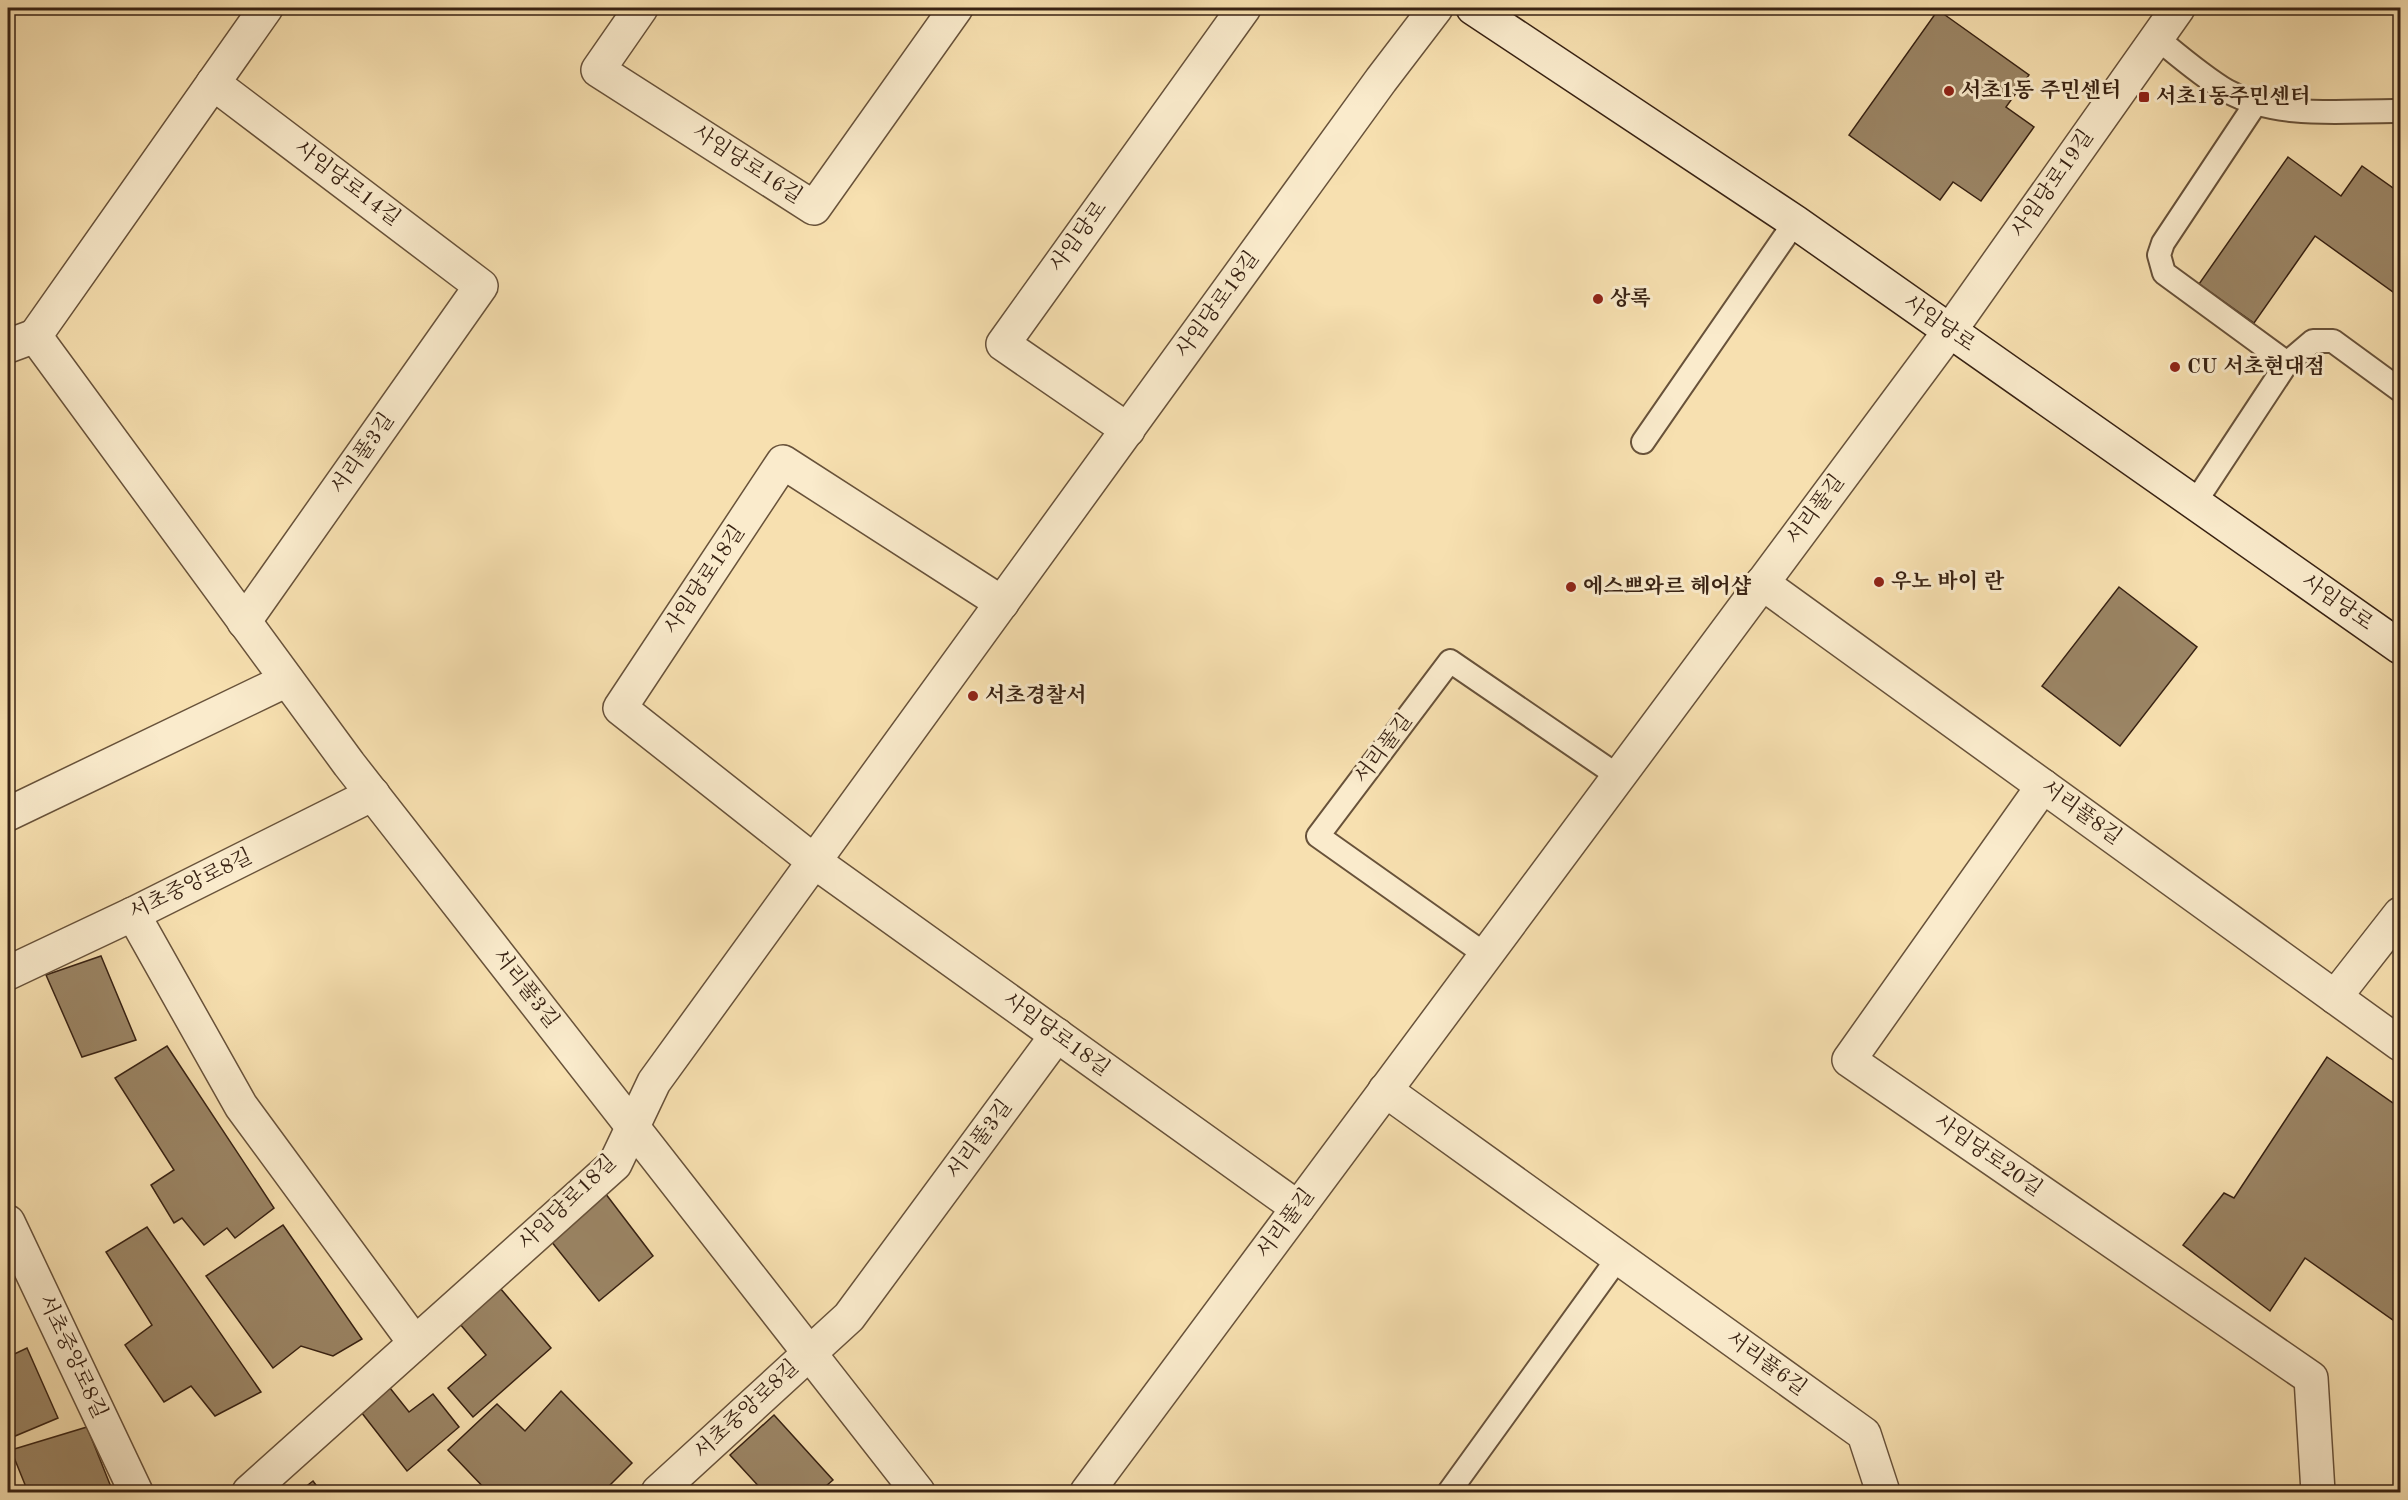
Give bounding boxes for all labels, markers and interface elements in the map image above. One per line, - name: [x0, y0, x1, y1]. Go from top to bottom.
- place label: 서초1동 주민센터: [1961, 78, 2121, 102]
- marker: 서초1동 주민센터: [1942, 84, 1956, 98]
- place label: 서초1동주민센터: [2156, 84, 2310, 108]
- marker: 서초1동주민센터: [2137, 90, 2151, 104]
- street label: 사임당로16길: [689, 120, 807, 208]
- street label: 사임당로19길: [2007, 125, 2098, 242]
- street label: 사임당로14길: [290, 136, 405, 230]
- street label: 사임당로: [1045, 197, 1111, 276]
- street label: 사임당로18길: [1171, 247, 1263, 362]
- place label: 상록: [1610, 286, 1651, 310]
- street label: 사임당로: [1900, 290, 1979, 356]
- marker: 상록: [1591, 292, 1605, 306]
- place label: CU 서초현대점: [2187, 354, 2325, 378]
- marker: CU 서초현대점: [2168, 360, 2182, 374]
- street label: 서리풀3길: [326, 409, 398, 498]
- street label: 서리풀길: [1782, 470, 1849, 549]
- street label: 사임당로18길: [659, 521, 749, 638]
- place label: 우노 바이 란: [1891, 569, 2005, 593]
- street label: 사임당로: [2298, 569, 2377, 635]
- place label: 에스쁘와르 헤어샵: [1583, 574, 1752, 598]
- marker: 우노 바이 란: [1872, 575, 1886, 589]
- marker: 에스쁘와르 헤어샵: [1564, 580, 1578, 594]
- place label: 서초경찰서: [985, 683, 1086, 707]
- marker: 서초경찰서: [966, 689, 980, 703]
- street label: 서리풀길: [1350, 709, 1417, 788]
- street label: 서리풀8길: [2037, 775, 2126, 849]
- street label: 서초중앙로8길: [125, 844, 256, 924]
- street label: 서리풀3길: [488, 945, 564, 1032]
- street label: 사임당로18길: [999, 988, 1114, 1080]
- street label: 서리풀3길: [942, 1095, 1016, 1184]
- street label: 사임당로20길: [1930, 1110, 2047, 1201]
- street label: 사임당로18길: [514, 1150, 621, 1254]
- street label: 서리풀길: [1252, 1184, 1319, 1263]
- street label: 서초중앙로8길: [34, 1291, 112, 1422]
- street label: 서리풀6길: [1722, 1326, 1811, 1400]
- street label: 서초중앙로8길: [690, 1355, 803, 1463]

